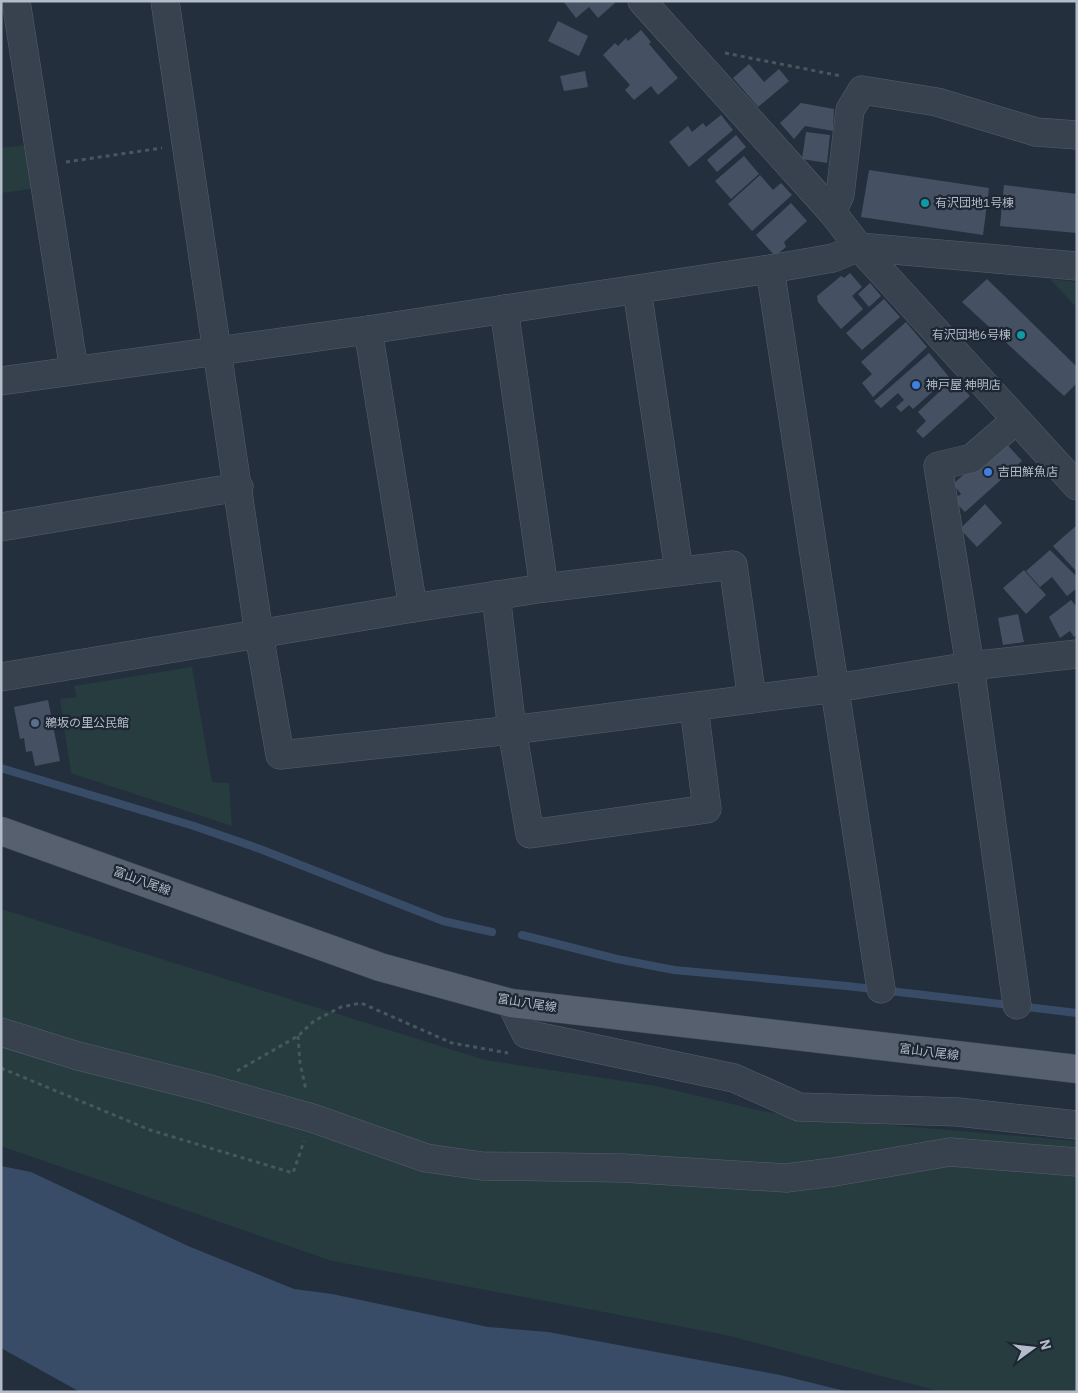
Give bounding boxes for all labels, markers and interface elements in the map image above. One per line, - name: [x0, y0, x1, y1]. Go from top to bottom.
- place label: 有沢団地1号棟: [935, 195, 1014, 210]
- marker: 有沢団地1号棟: [919, 197, 931, 209]
- place label: 有沢団地6号棟: [932, 327, 1011, 342]
- marker: 有沢団地6号棟: [1015, 329, 1027, 341]
- place label: 神戸屋 神明店: [926, 377, 1001, 392]
- marker: 神戸屋 神明店: [910, 379, 922, 391]
- place label: 吉田鮮魚店: [998, 464, 1058, 479]
- marker: 吉田鮮魚店: [982, 466, 994, 478]
- place label: 鵜坂の里公民館: [45, 715, 129, 730]
- marker: 鵜坂の里公民館: [29, 717, 41, 729]
- street label: 富山八尾線: [111, 863, 173, 898]
- street label: 富山八尾線: [496, 990, 558, 1015]
- street label: 富山八尾線: [898, 1040, 960, 1063]
- north arrow: [1008, 1323, 1058, 1373]
- text: N: [1036, 1337, 1056, 1352]

